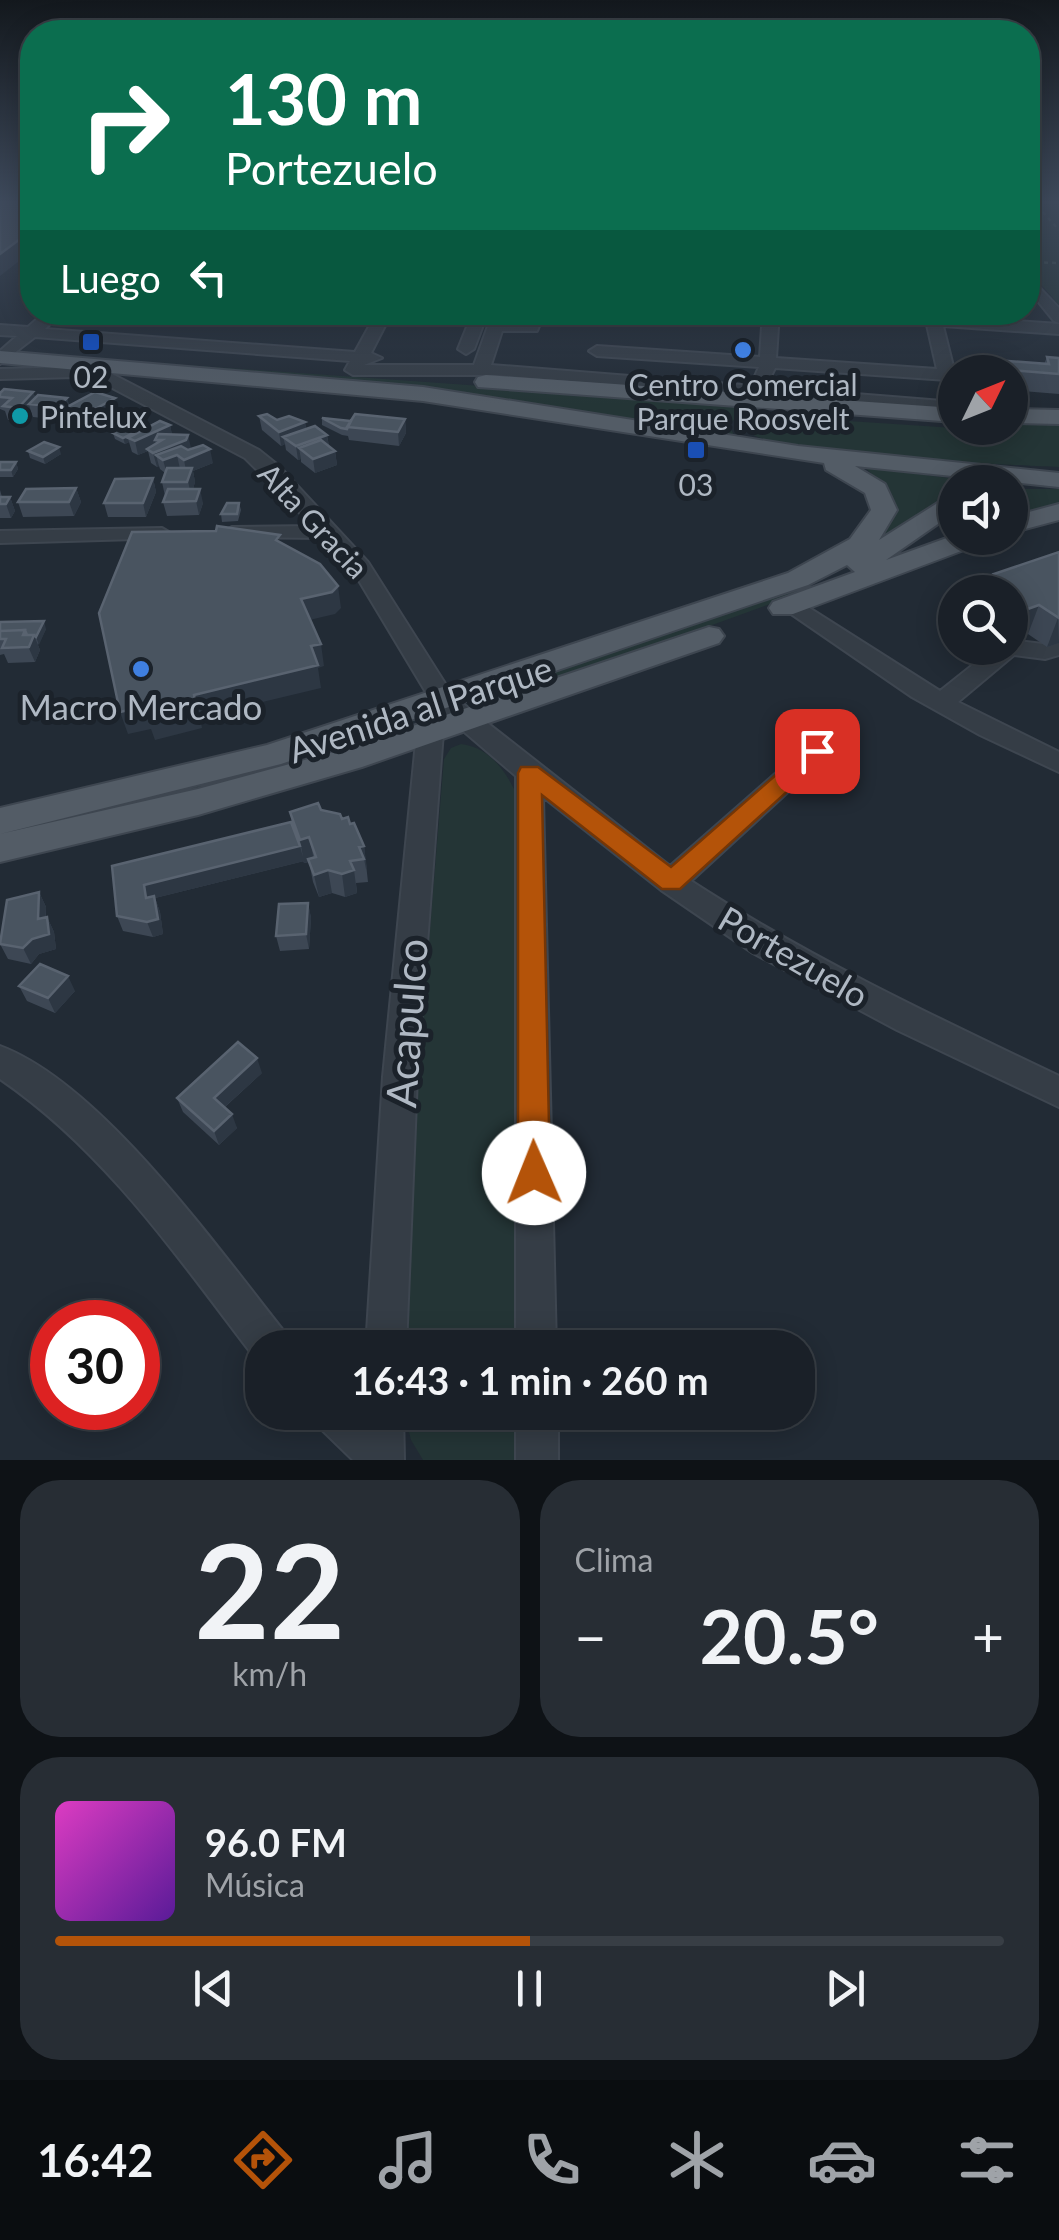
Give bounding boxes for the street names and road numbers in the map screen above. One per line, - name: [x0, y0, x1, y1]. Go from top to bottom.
- street label: Alta Gracia: [252, 455, 376, 585]
- street label: Avenida al Parque: [283, 646, 557, 770]
- street label: Portezuelo: [712, 896, 876, 1016]
- street label: Acapulco: [375, 937, 437, 1109]

